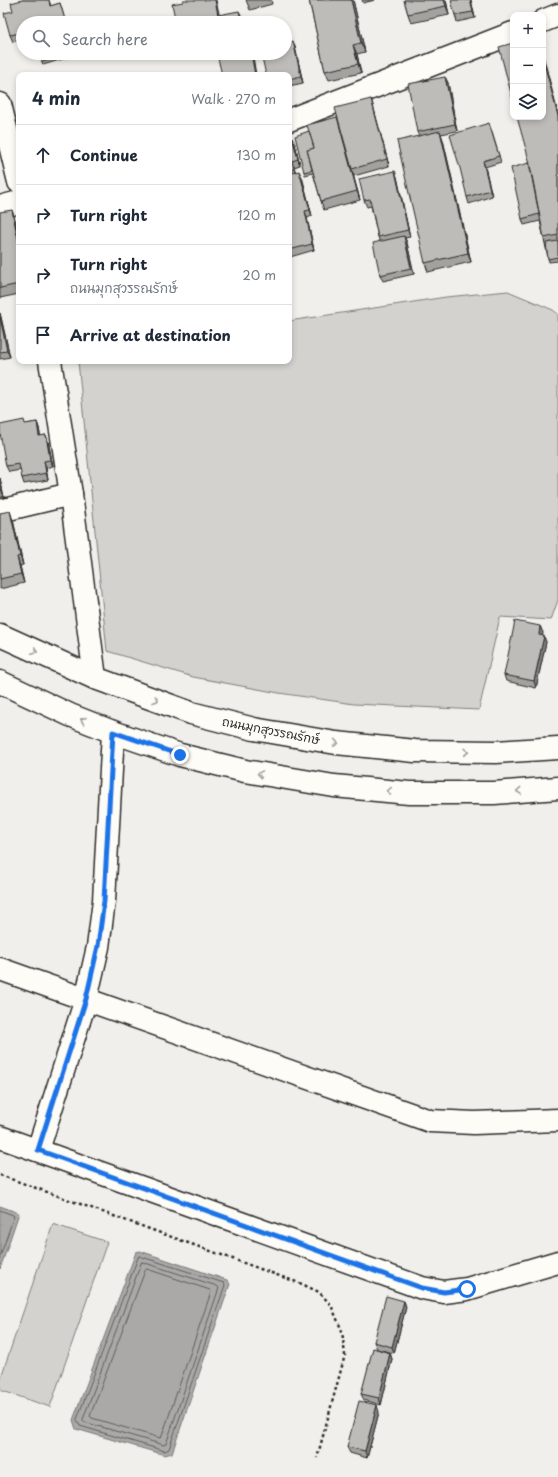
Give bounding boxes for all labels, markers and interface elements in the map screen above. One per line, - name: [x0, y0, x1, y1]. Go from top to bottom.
- map controls: [510, 12, 546, 120]
- button: +: [510, 12, 546, 48]
- search box: [16, 16, 292, 60]
- icon: search: [30, 27, 52, 49]
- text: Search here: [62, 27, 148, 50]
- button: −: [510, 48, 546, 84]
- button: layers: [510, 84, 546, 120]
- text: 4 min: [32, 85, 80, 111]
- text: Walk · 270 m: [191, 89, 276, 108]
- text: Continue: [70, 143, 138, 166]
- icon: ahead: [32, 144, 54, 166]
- text: 130 m: [237, 145, 276, 164]
- text: Turn right: [70, 203, 147, 226]
- icon: right: [32, 204, 54, 226]
- text: 120 m: [237, 205, 276, 224]
- text: Turn right: [70, 252, 147, 275]
- icon: right: [32, 264, 54, 286]
- text: 20 m: [242, 265, 276, 284]
- text: ถนนมุกสุวรรณรักษ์: [70, 278, 178, 297]
- text: Arrive at destination: [70, 323, 231, 346]
- icon: arrive: [32, 324, 54, 346]
- one-way arrow: [31, 646, 39, 654]
- one-way arrow: [152, 695, 159, 704]
- street label: ถนนมุกสุวรรณรักษ์: [220, 712, 323, 750]
- one-way arrow: [79, 717, 86, 725]
- one-way arrow: [333, 738, 339, 747]
- route end: [171, 746, 189, 764]
- one-way arrow: [463, 748, 469, 756]
- one-way arrow: [257, 770, 264, 779]
- one-way arrow: [386, 786, 392, 795]
- one-way arrow: [516, 786, 522, 795]
- route start: [458, 1280, 476, 1298]

